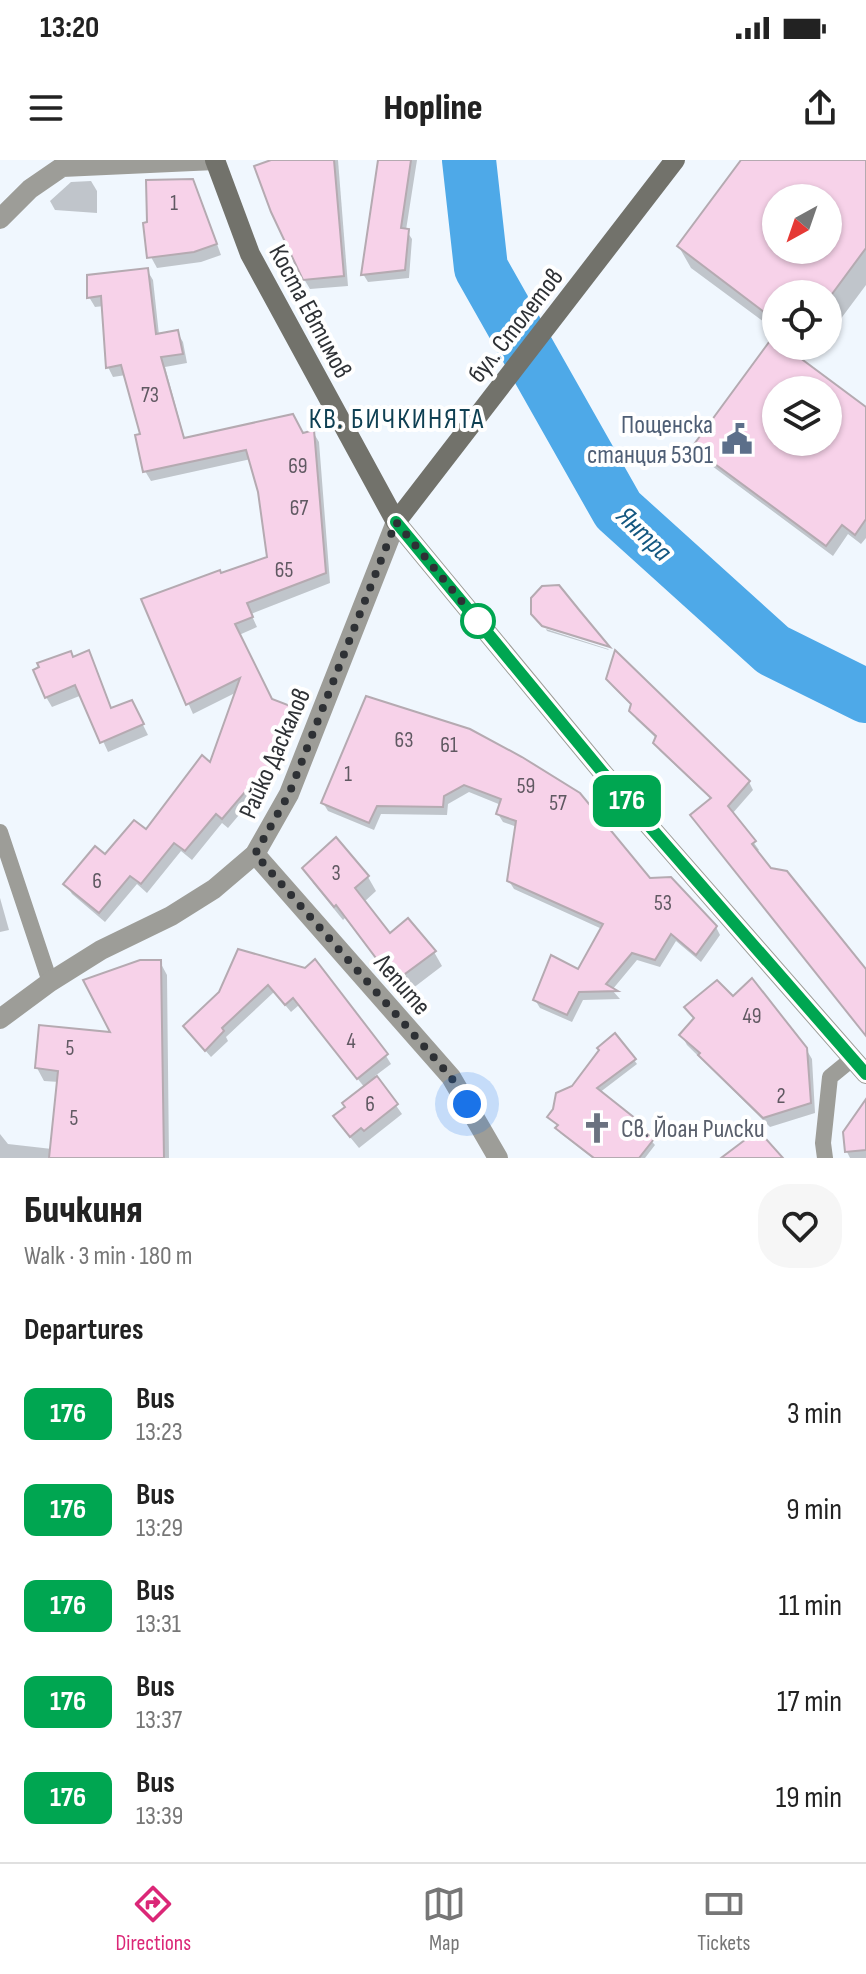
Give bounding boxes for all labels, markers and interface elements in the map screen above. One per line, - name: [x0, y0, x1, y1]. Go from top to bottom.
- text: 13:20: [40, 10, 99, 46]
- icon: menu: [24, 86, 68, 130]
- icon: share: [798, 86, 842, 130]
- text: Hopline: [383, 87, 483, 130]
- north arrow: [762, 184, 842, 264]
- map controls: [762, 184, 842, 456]
- house number: 1: [170, 190, 178, 217]
- street label: Коста Евтимов: [262, 240, 358, 384]
- street label: бул. Столетов: [462, 263, 570, 389]
- button: locate: [762, 280, 842, 360]
- button: layers: [762, 376, 842, 456]
- house number: 73: [141, 382, 159, 409]
- district label: КВ. БИЧКИНЯТА: [309, 403, 485, 436]
- place label: Пощенска станция 5301: [587, 410, 713, 471]
- public building icon: Пощенска станция 5301: [720, 422, 754, 456]
- house number: 69: [288, 453, 308, 480]
- house number: 67: [290, 495, 308, 522]
- water label: Янтра: [609, 499, 679, 569]
- house number: 65: [275, 557, 293, 584]
- unlabelled marker: [461, 604, 495, 638]
- street label: Райко Даскалов: [233, 684, 318, 824]
- house number: 63: [395, 727, 413, 754]
- house number: 61: [440, 732, 458, 759]
- house number: 1: [344, 761, 352, 788]
- house number: 59: [517, 773, 535, 800]
- line badge: 176: [581, 775, 673, 827]
- text: 176: [609, 784, 645, 817]
- house number: 57: [549, 790, 567, 817]
- house number: 3: [331, 860, 341, 887]
- house number: 6: [92, 868, 102, 895]
- house number: 53: [654, 890, 672, 917]
- street label: Лепите: [366, 947, 437, 1022]
- house number: 49: [743, 1003, 762, 1030]
- house number: 4: [346, 1028, 356, 1055]
- house number: 5: [66, 1035, 75, 1062]
- house number: 2: [776, 1083, 786, 1110]
- your location: [447, 1084, 487, 1124]
- house number: 6: [365, 1091, 375, 1118]
- house number: 5: [70, 1105, 79, 1132]
- church icon: Св. Йоан Рилски: [580, 1111, 614, 1145]
- place label: Св. Йоан Рилски: [621, 1114, 765, 1145]
- button: heart: [758, 1184, 842, 1268]
- text: Бичкиня: [24, 1188, 143, 1233]
- text: Walk · 3 min · 180 m: [24, 1241, 192, 1272]
- text: Departures: [24, 1312, 144, 1348]
- text: Bus: [136, 1381, 175, 1417]
- text: 3 min: [787, 1396, 842, 1432]
- text: 176: [50, 1397, 86, 1430]
- text: 13:23: [136, 1417, 183, 1448]
- text: Bus: [136, 1477, 175, 1513]
- text: 9 min: [786, 1492, 842, 1528]
- text: 176: [50, 1493, 86, 1526]
- text: 13:29: [136, 1513, 183, 1544]
- text: Bus: [136, 1573, 175, 1609]
- text: 11 min: [779, 1588, 842, 1624]
- text: 176: [50, 1589, 86, 1622]
- text: 13:31: [136, 1609, 181, 1640]
- text: Bus: [136, 1669, 175, 1705]
- text: 17 min: [777, 1684, 842, 1720]
- text: 176: [50, 1685, 86, 1718]
- text: 13:37: [136, 1705, 182, 1736]
- text: Bus: [136, 1765, 175, 1801]
- text: 19 min: [776, 1780, 842, 1816]
- text: 176: [50, 1781, 86, 1814]
- text: 13:39: [136, 1801, 183, 1832]
- tab: Directions: [116, 1882, 191, 1957]
- tab: Map: [422, 1882, 466, 1957]
- tab: Tickets: [697, 1882, 750, 1957]

